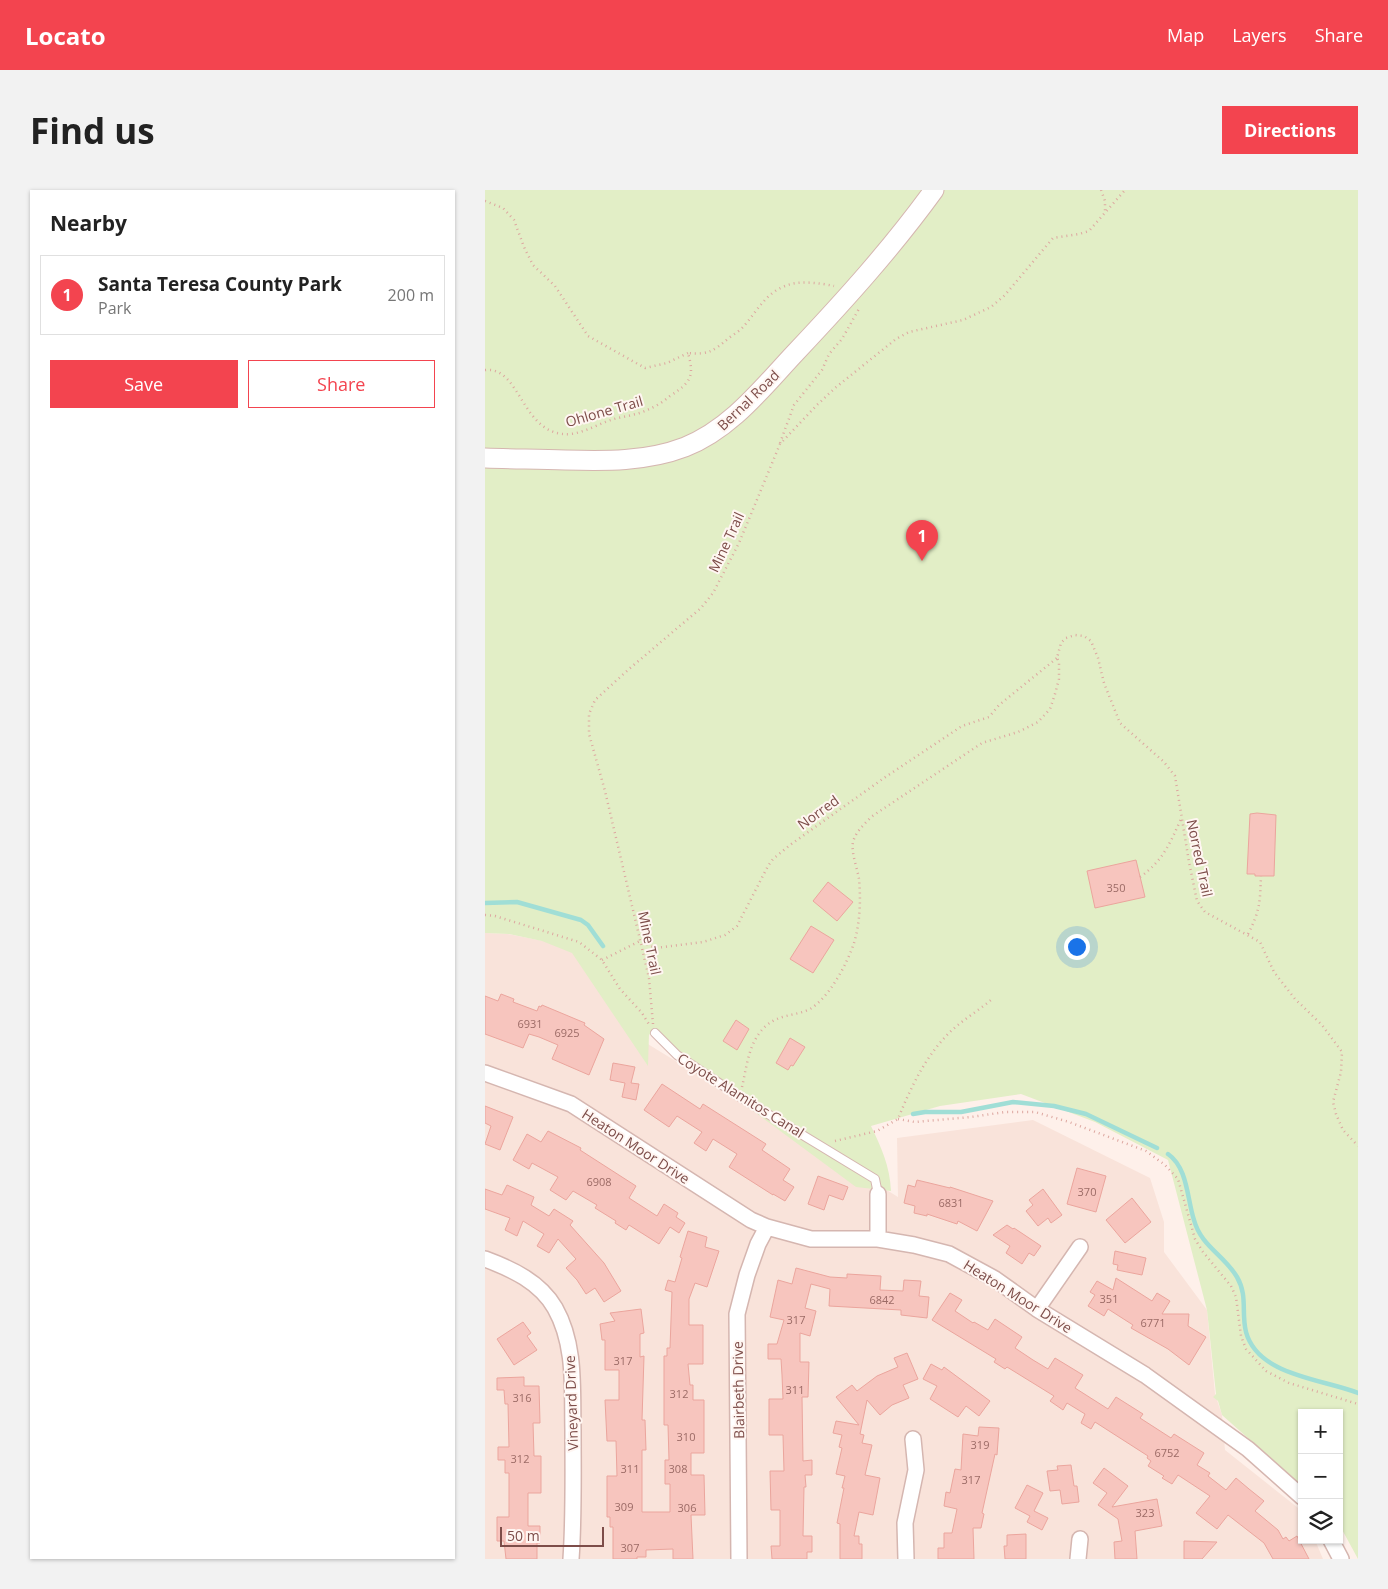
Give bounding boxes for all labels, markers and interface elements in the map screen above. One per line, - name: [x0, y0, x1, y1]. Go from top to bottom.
- text: Locato: [25, 19, 106, 52]
- text: Map: [1167, 23, 1204, 47]
- text: Layers: [1232, 23, 1287, 47]
- text: Share: [1315, 23, 1363, 47]
- button: Directions: [1222, 106, 1358, 154]
- text: Find us: [30, 107, 155, 154]
- text: Nearby: [50, 209, 127, 237]
- text: Santa Teresa County Park: [98, 271, 342, 297]
- text: 1: [62, 284, 72, 306]
- text: 200 m: [388, 284, 434, 306]
- text: Park: [98, 297, 131, 319]
- button: Save: [50, 360, 238, 408]
- button: Share: [248, 360, 435, 408]
- street label: Bernal Road: [713, 366, 783, 434]
- street label: Ohlone Trail: [563, 391, 645, 431]
- street label: Mine Trail: [704, 509, 748, 575]
- pin: 1: [906, 520, 938, 561]
- street label: Norred: [793, 791, 843, 833]
- street label: Norred Trail: [1183, 818, 1217, 898]
- house number: 350: [1107, 880, 1125, 895]
- street label: Mine Trail: [634, 909, 666, 977]
- your location: [1064, 934, 1090, 960]
- house number: 6931: [517, 1016, 543, 1031]
- house number: 6925: [554, 1025, 580, 1040]
- street label: Coyote Alamitos Canal: [674, 1048, 808, 1142]
- street label: Heaton Moor Drive: [579, 1104, 694, 1188]
- house number: 6908: [586, 1174, 612, 1189]
- house number: 370: [1078, 1184, 1096, 1199]
- house number: 6831: [938, 1195, 964, 1210]
- street label: Heaton Moor Drive: [960, 1255, 1076, 1337]
- house number: 351: [1100, 1291, 1118, 1306]
- house number: 6842: [869, 1292, 895, 1307]
- house number: 317: [787, 1312, 805, 1327]
- house number: 6771: [1140, 1315, 1166, 1330]
- street label: Blairbeth Drive: [728, 1341, 748, 1439]
- house number: 317: [614, 1353, 632, 1368]
- street label: Vineyard Drive: [560, 1355, 582, 1451]
- house number: 311: [786, 1382, 804, 1397]
- house number: 312: [670, 1386, 688, 1401]
- house number: 316: [513, 1390, 531, 1405]
- map controls: [1298, 1409, 1343, 1544]
- button: +: [1298, 1409, 1343, 1454]
- house number: 310: [677, 1429, 695, 1444]
- house number: 319: [971, 1437, 989, 1452]
- house number: 6752: [1154, 1445, 1180, 1460]
- house number: 312: [511, 1451, 529, 1466]
- button: −: [1298, 1454, 1343, 1499]
- house number: 311: [621, 1461, 639, 1476]
- house number: 308: [669, 1461, 687, 1476]
- house number: 317: [962, 1472, 980, 1487]
- house number: 309: [615, 1499, 633, 1514]
- button: layers: [1298, 1499, 1343, 1544]
- house number: 306: [678, 1500, 696, 1515]
- house number: 323: [1136, 1505, 1154, 1520]
- scale bar: [500, 1524, 604, 1547]
- text: 50 m: [507, 1526, 540, 1545]
- house number: 307: [621, 1540, 639, 1555]

